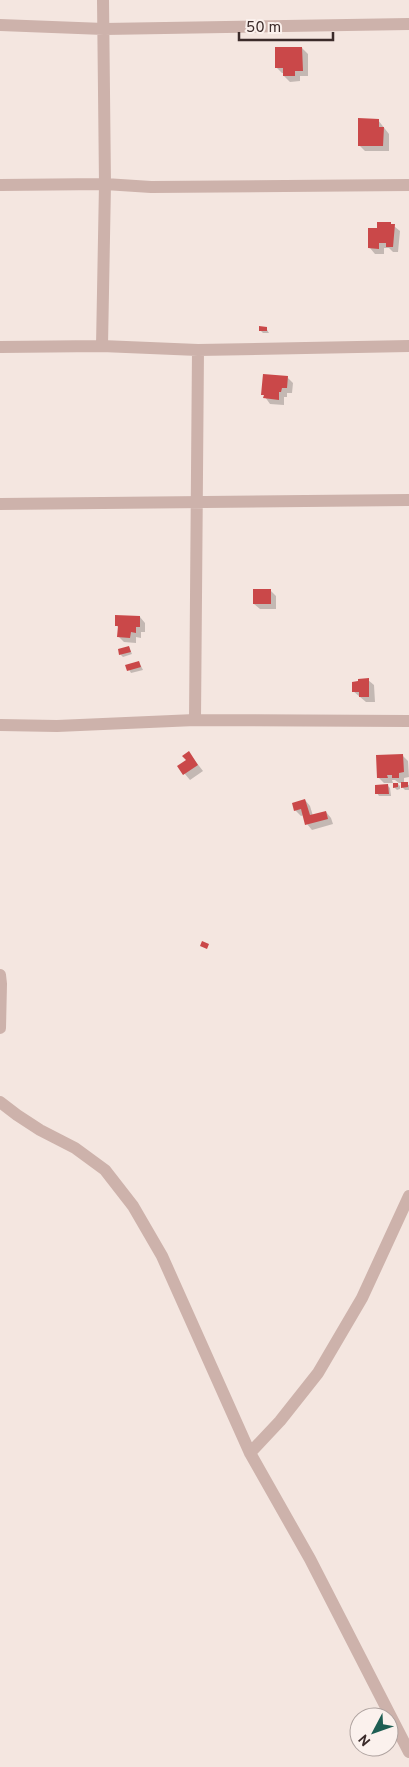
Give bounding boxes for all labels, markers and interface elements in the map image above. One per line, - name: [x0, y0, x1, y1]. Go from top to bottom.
- scale bar: [239, 10, 333, 42]
- text: 50 m: [246, 19, 281, 38]
- north arrow: [349, 1707, 399, 1757]
- text: N: [356, 1730, 375, 1749]

